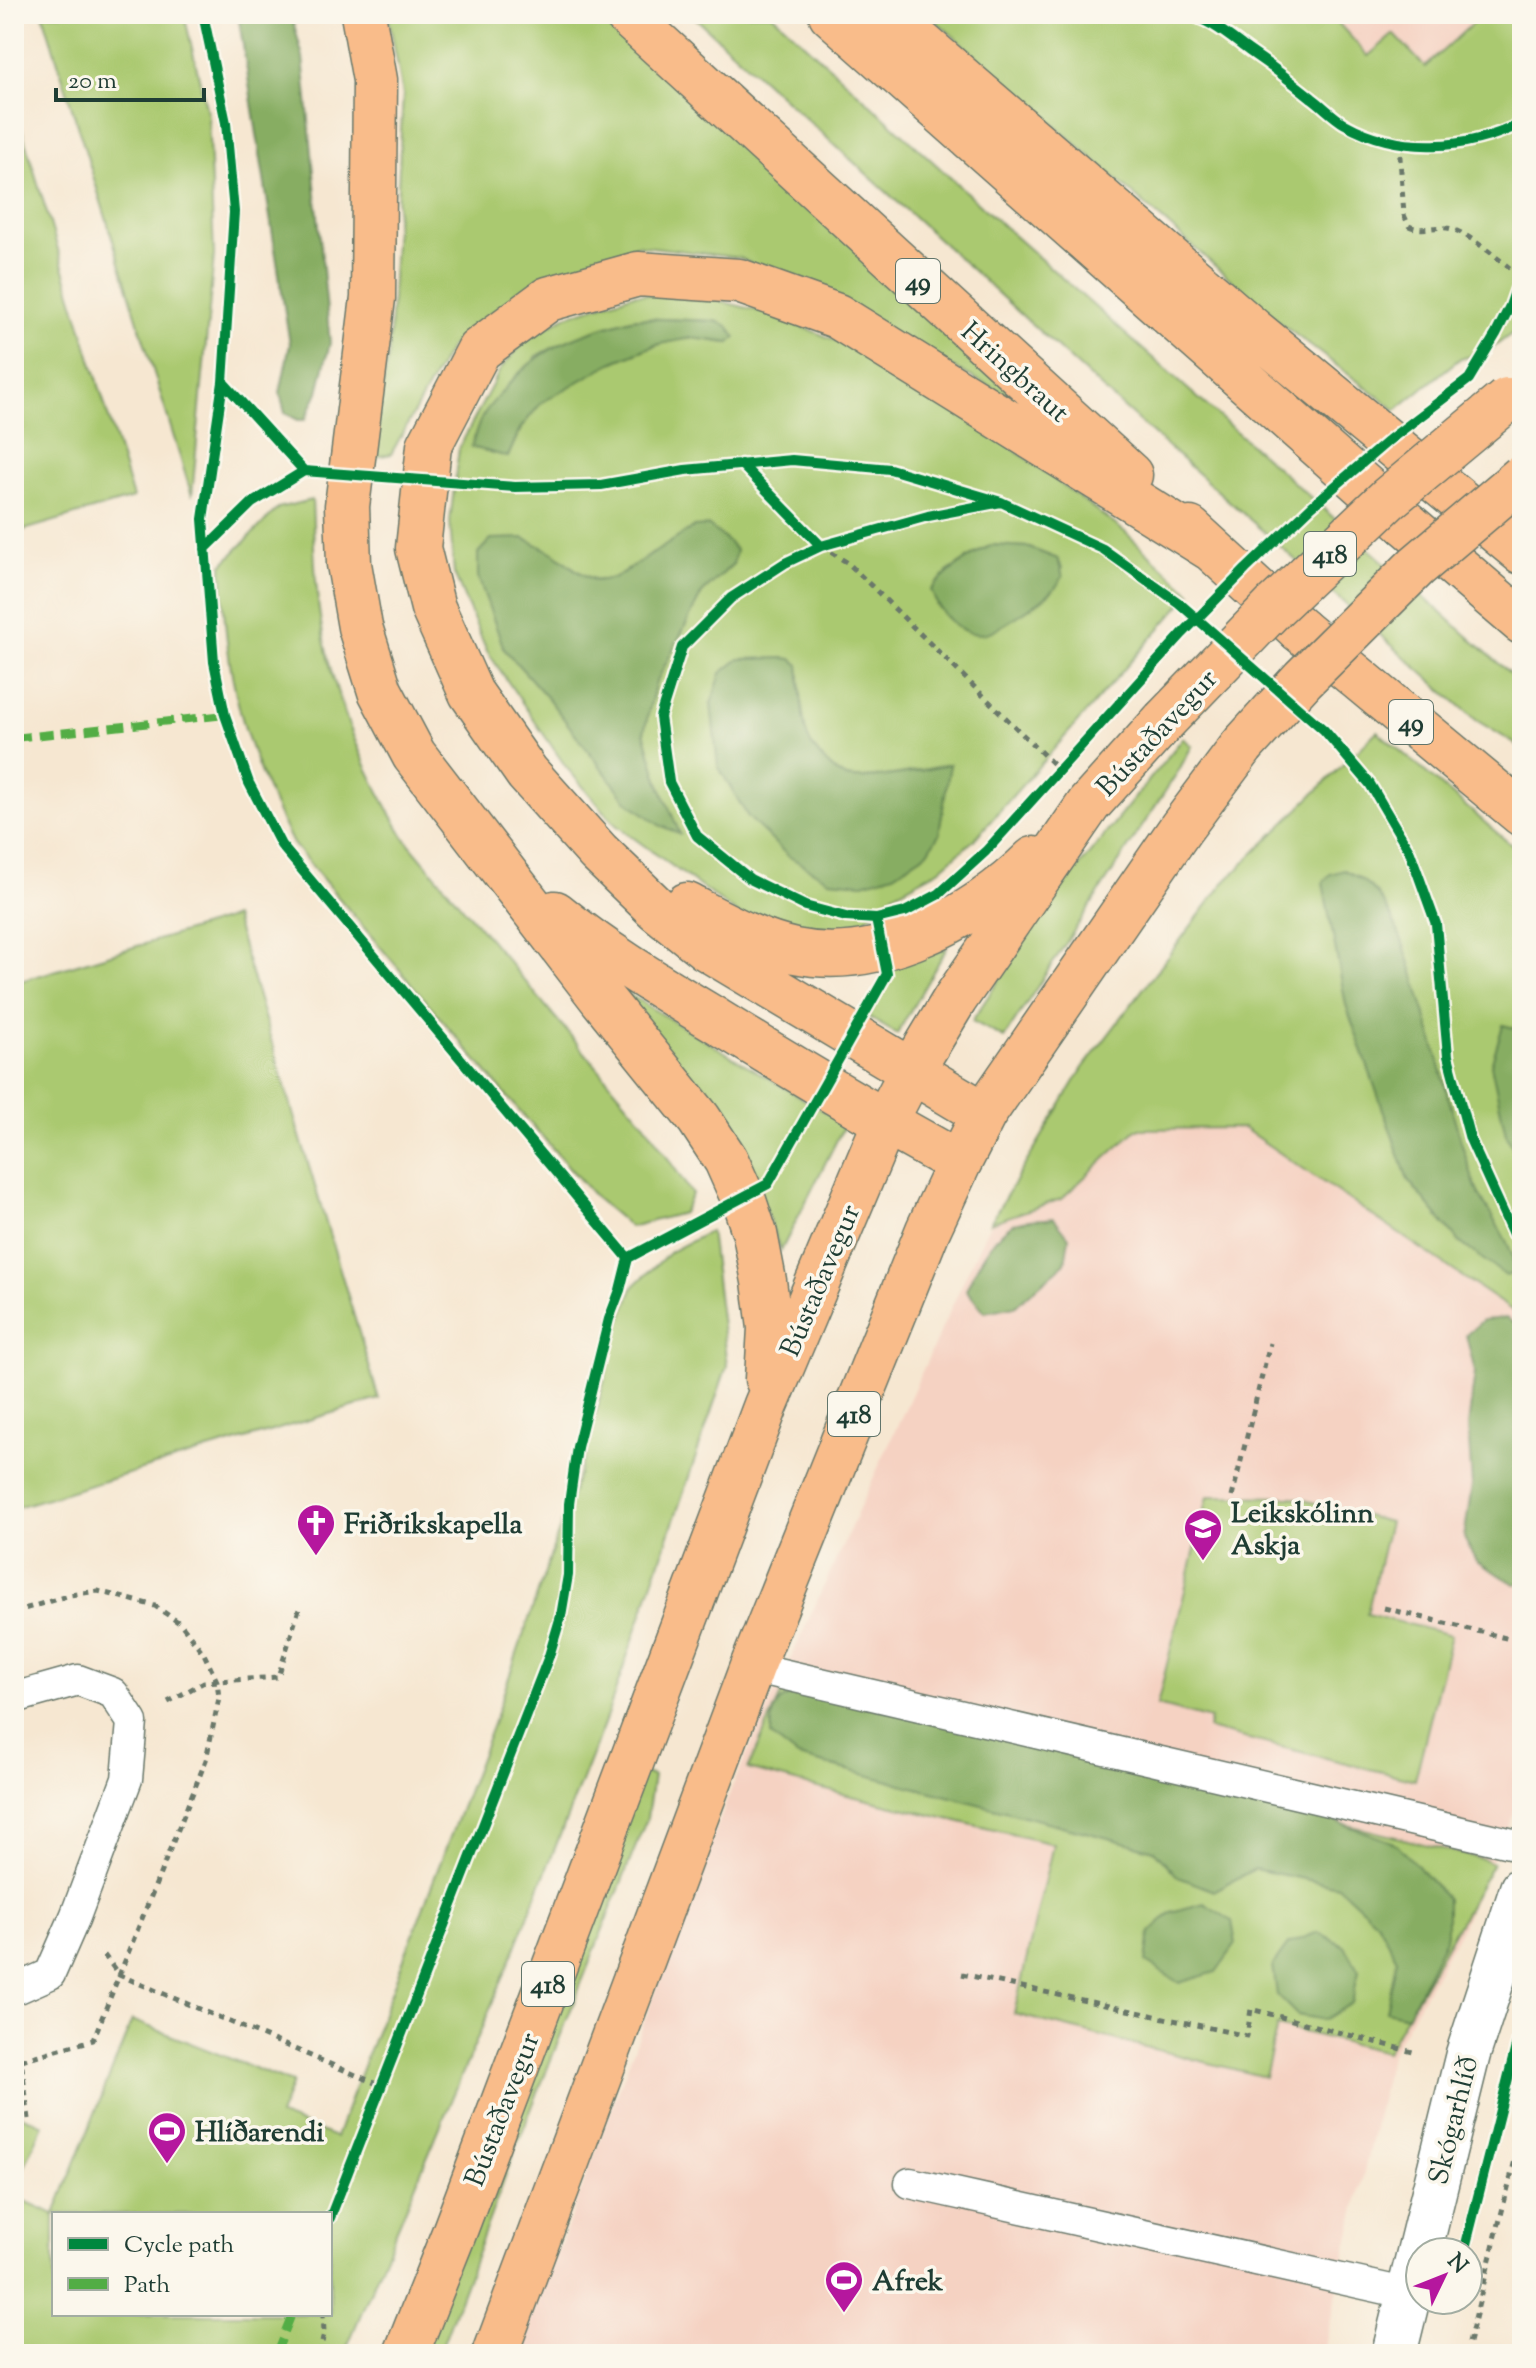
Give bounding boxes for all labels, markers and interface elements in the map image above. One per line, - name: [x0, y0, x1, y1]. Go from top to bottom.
- scale bar: [56, 52, 204, 102]
- text: 20 m: [68, 65, 117, 99]
- road number: 49: [896, 259, 940, 303]
- street label: Hringbraut: [951, 313, 1078, 433]
- road number: 418: [1304, 532, 1356, 576]
- street label: Bústaðavegur: [1088, 661, 1228, 807]
- road number: 49: [1389, 700, 1433, 744]
- street label: Bústaðavegur: [772, 1198, 872, 1363]
- road number: 418: [828, 1392, 880, 1436]
- place label: Leikskólinn Askja: [1231, 1495, 1374, 1567]
- church icon: Friðrikskapella: [295, 1502, 337, 1557]
- place label: Friðrikskapella: [344, 1506, 522, 1546]
- school or university icon: Leikskólinn Askja: [1182, 1507, 1224, 1562]
- road number: 418: [522, 1962, 574, 2006]
- street label: Bústaðavegur: [456, 2027, 552, 2193]
- street label: Skógarhlíð: [1420, 2052, 1490, 2189]
- sports icon: Hlíðarendi: [146, 2110, 188, 2165]
- place label: Hlíðarendi: [195, 2114, 324, 2154]
- legend: [52, 2212, 332, 2316]
- text: Cycle path: [124, 2229, 234, 2263]
- north arrow: [1404, 2236, 1484, 2316]
- text: N: [1439, 2247, 1474, 2282]
- sports icon: Afrek: [823, 2259, 865, 2314]
- place label: Afrek: [872, 2263, 944, 2303]
- text: Path: [124, 2269, 170, 2303]

